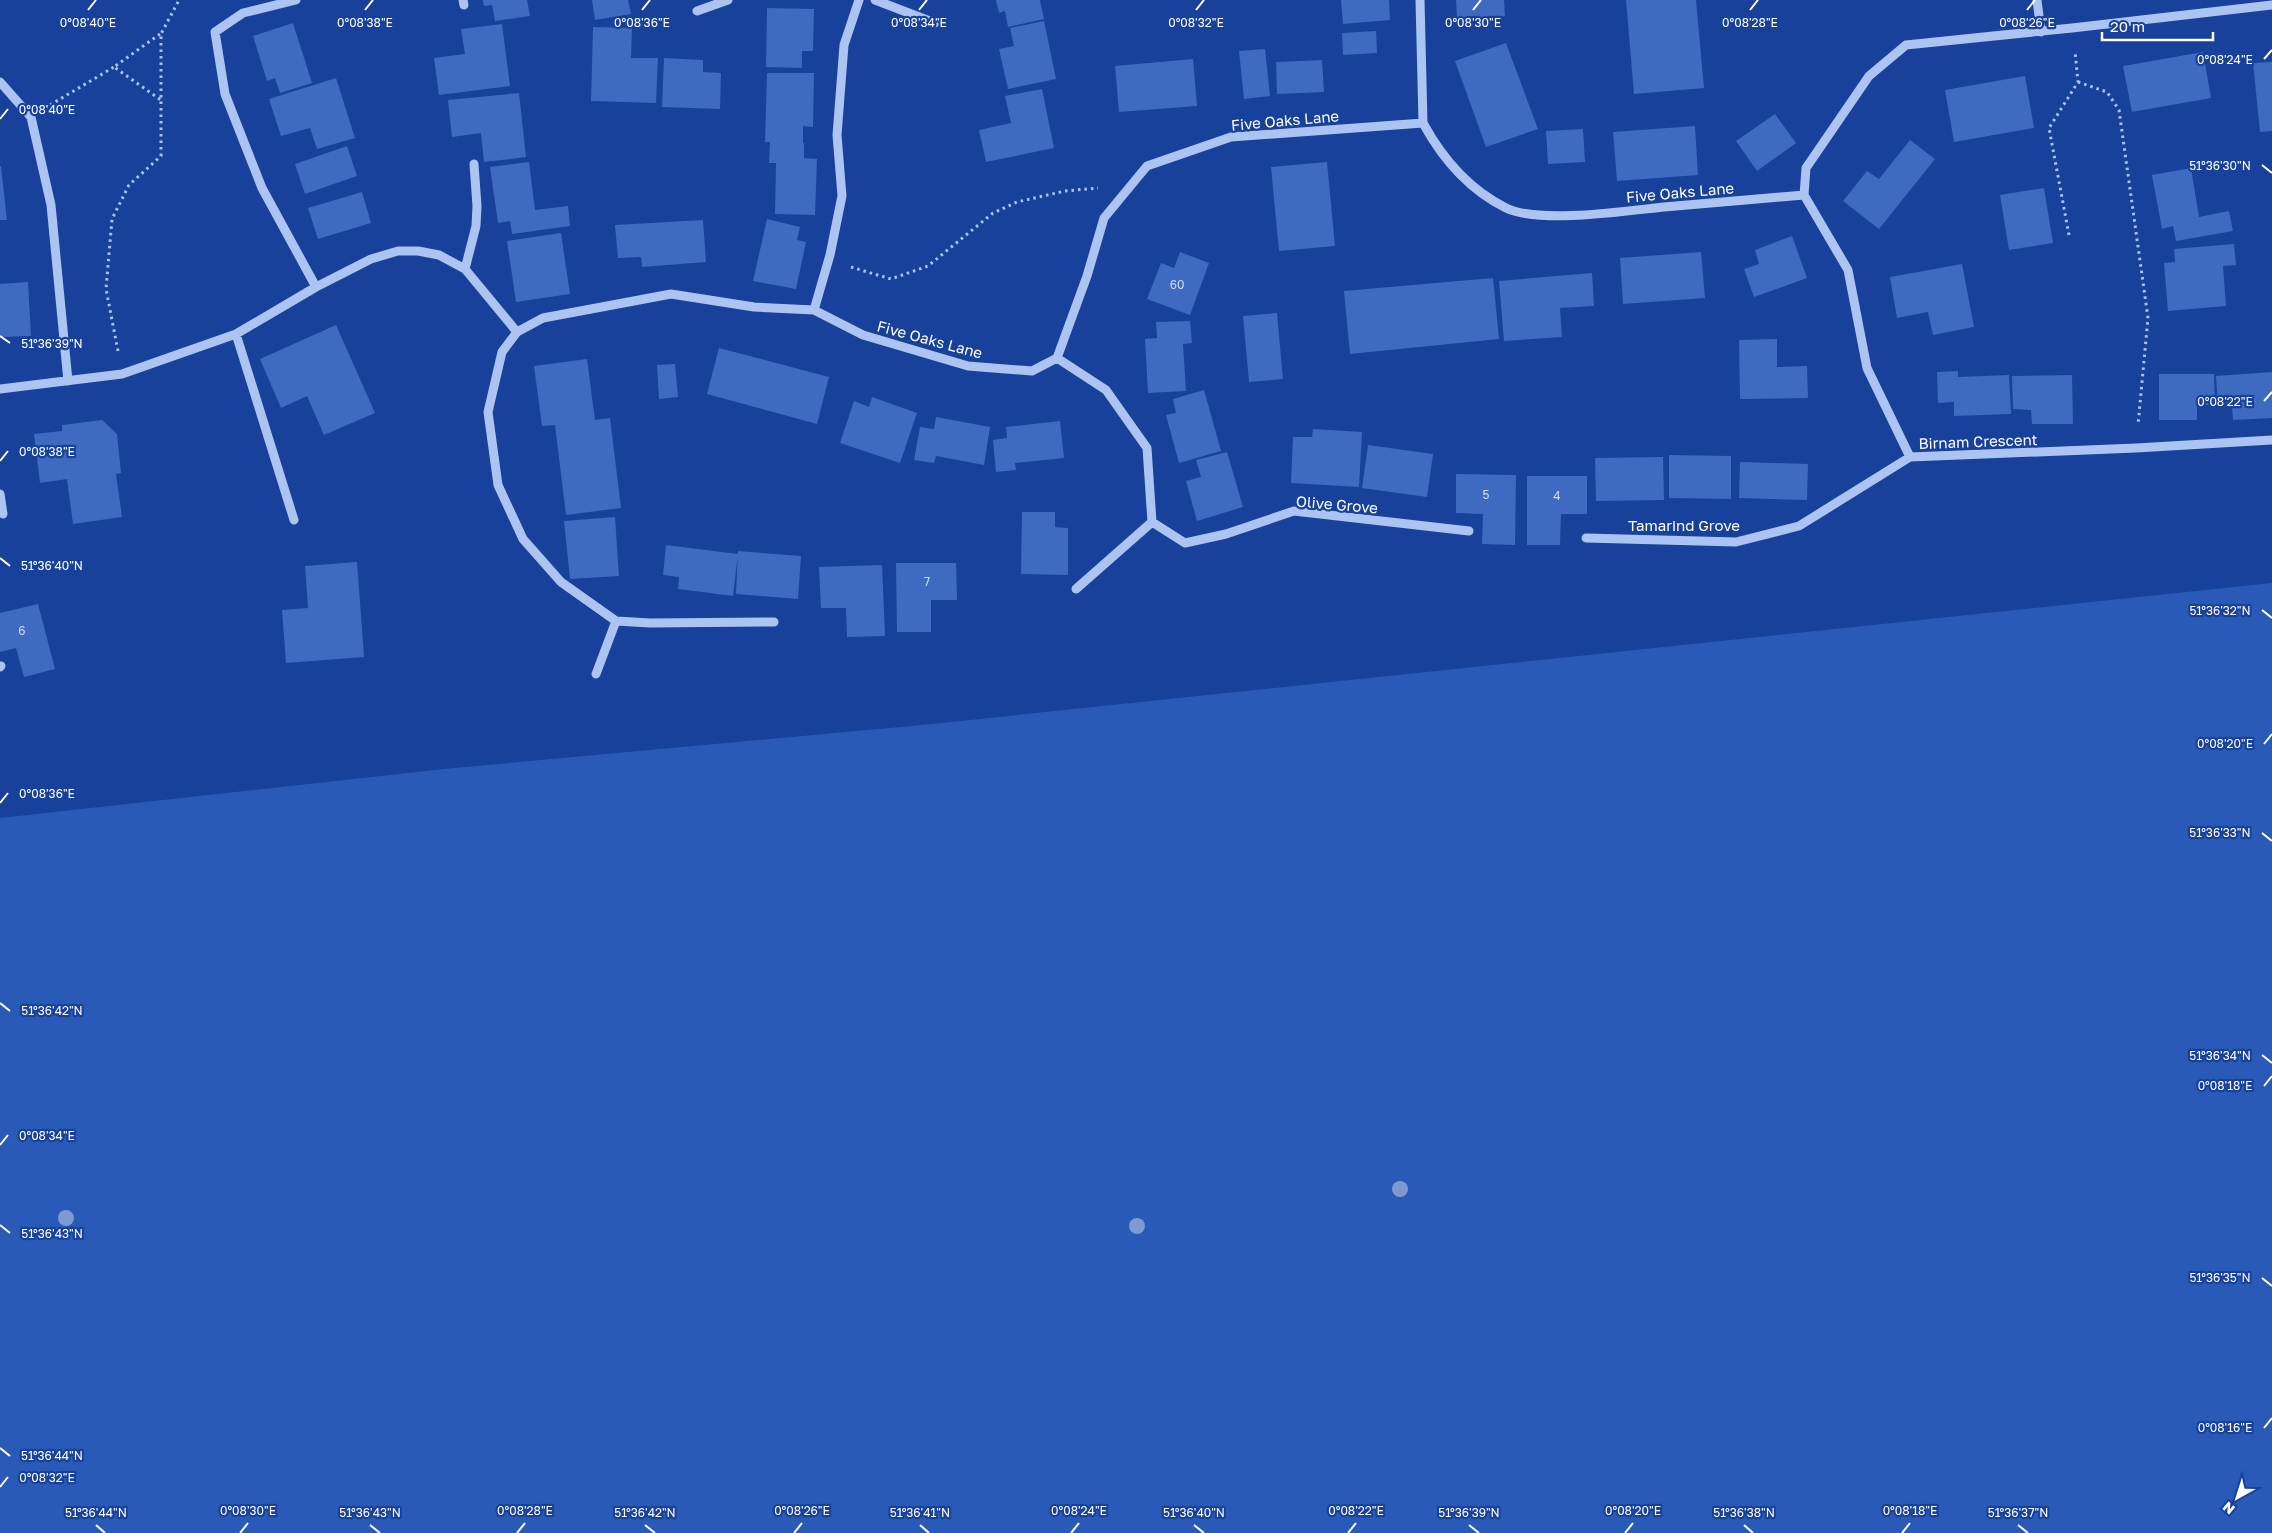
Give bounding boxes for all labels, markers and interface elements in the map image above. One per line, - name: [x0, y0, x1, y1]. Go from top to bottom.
- scale bar: [2102, 10, 2213, 42]
- text: 0°08'40"E: [60, 15, 116, 30]
- text: 0°08'38"E: [337, 15, 393, 30]
- text: 0°08'36"E: [614, 15, 670, 30]
- text: 0°08'34"E: [891, 15, 947, 30]
- text: 0°08'32"E: [1168, 15, 1224, 30]
- text: 0°08'30"E: [1445, 15, 1501, 30]
- text: 0°08'28"E: [1722, 15, 1778, 30]
- text: 0°08'26"E: [1999, 15, 2055, 30]
- text: 20 m: [2110, 17, 2145, 35]
- text: 0°08'24"E: [2197, 52, 2253, 67]
- text: 0°08'40"E: [19, 102, 75, 117]
- street label: Five Oaks Lane: [1230, 106, 1340, 134]
- text: 51°36'30"N: [2189, 158, 2251, 173]
- street label: Five Oaks Lane: [1625, 178, 1735, 206]
- house number: 60: [1170, 277, 1184, 292]
- street label: Five Oaks Lane: [875, 316, 985, 362]
- text: 51°36'39"N: [21, 336, 83, 351]
- text: 0°08'22"E: [2197, 394, 2253, 409]
- street label: Birnam Crescent: [1918, 430, 2038, 452]
- text: 0°08'38"E: [19, 444, 75, 459]
- house number: 5: [1483, 487, 1490, 502]
- house number: 4: [1553, 488, 1561, 503]
- street label: Olive Grove: [1295, 491, 1379, 517]
- street label: Tamarind Grove: [1628, 516, 1740, 534]
- text: 51°36'40"N: [21, 558, 83, 573]
- house number: 7: [924, 574, 930, 589]
- text: 51°36'32"N: [2189, 603, 2251, 618]
- house number: 6: [18, 623, 26, 638]
- text: 0°08'20"E: [2197, 736, 2253, 751]
- text: 0°08'36"E: [19, 786, 75, 801]
- text: 51°36'33"N: [2189, 825, 2251, 840]
- text: 51°36'42"N: [21, 1003, 83, 1018]
- text: 51°36'34"N: [2189, 1048, 2251, 1063]
- text: 0°08'18"E: [2198, 1078, 2252, 1093]
- text: 0°08'34"E: [19, 1128, 75, 1143]
- text: 51°36'43"N: [21, 1226, 83, 1241]
- text: 51°36'35"N: [2189, 1270, 2251, 1285]
- text: 0°08'16"E: [2198, 1420, 2252, 1435]
- text: 51°36'44"N: [21, 1448, 83, 1463]
- text: 0°08'32"E: [19, 1470, 75, 1485]
- north arrow: [2212, 1473, 2262, 1523]
- text: N: [2219, 1499, 2238, 1518]
- text: 0°08'30"E: [220, 1503, 276, 1518]
- text: 0°08'28"E: [497, 1503, 553, 1518]
- text: 0°08'26"E: [774, 1503, 830, 1518]
- text: 0°08'24"E: [1051, 1503, 1107, 1518]
- text: 0°08'22"E: [1328, 1503, 1384, 1518]
- text: 0°08'20"E: [1605, 1503, 1661, 1518]
- text: 0°08'18"E: [1883, 1503, 1937, 1518]
- text: 51°36'44"N: [65, 1505, 127, 1520]
- text: 51°36'43"N: [339, 1505, 401, 1520]
- text: 51°36'42"N: [614, 1505, 676, 1520]
- text: 51°36'41"N: [890, 1505, 950, 1520]
- text: 51°36'40"N: [1163, 1505, 1225, 1520]
- text: 51°36'39"N: [1438, 1505, 1500, 1520]
- text: 51°36'38"N: [1713, 1505, 1775, 1520]
- text: 51°36'37"N: [1988, 1505, 2048, 1520]

